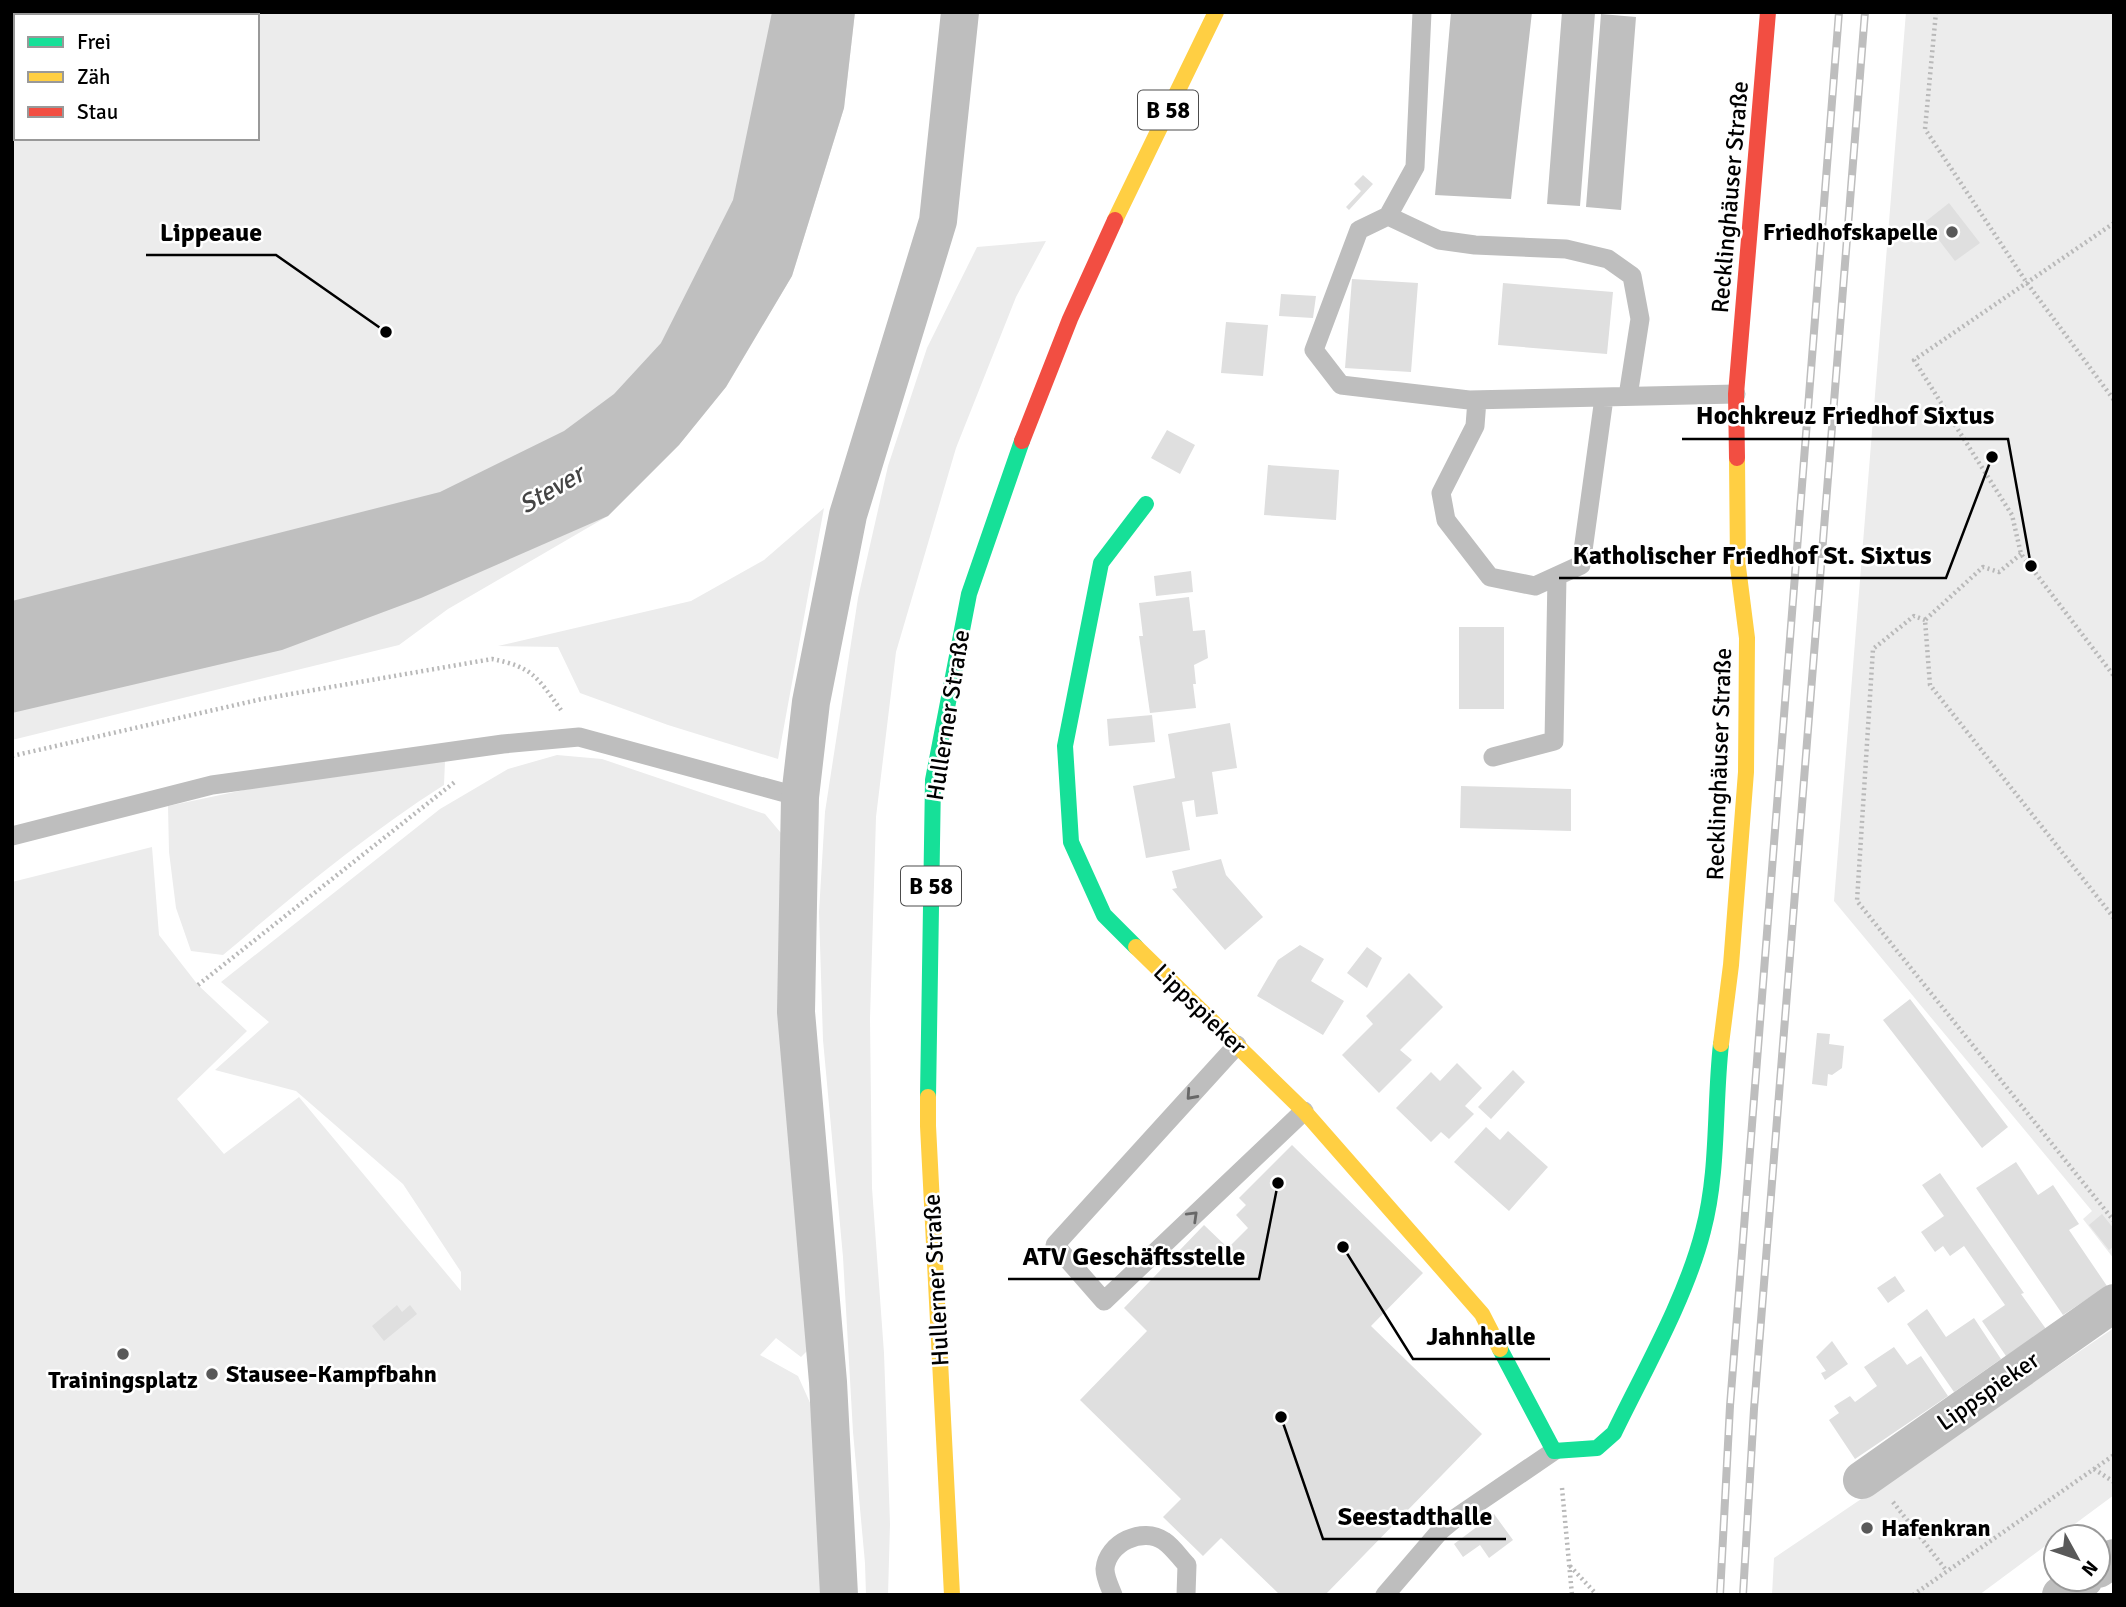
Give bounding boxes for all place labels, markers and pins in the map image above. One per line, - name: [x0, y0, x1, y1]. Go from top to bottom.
- callout: Lippeaue: [146, 208, 276, 255]
- place label: Friedhofskapelle: [1763, 217, 1938, 247]
- marker: Friedhofskapelle: [1944, 224, 1960, 240]
- callout: Hochkreuz Friedhof Sixtus: [1682, 392, 2008, 439]
- callout: Katholischer Friedhof St. Sixtus: [1559, 531, 1946, 578]
- callout: ATV Geschäftsstelle: [1008, 1232, 1259, 1279]
- callout: Jahnhalle: [1413, 1312, 1550, 1359]
- marker: Trainingsplatz: [115, 1346, 131, 1362]
- place label: Stausee-Kampfbahn: [226, 1359, 437, 1389]
- place label: Trainingsplatz: [48, 1365, 198, 1395]
- marker: Stausee-Kampfbahn: [204, 1366, 220, 1382]
- callout: Seestadthalle: [1323, 1492, 1506, 1539]
- place label: Hafenkran: [1881, 1513, 1991, 1543]
- marker: Hafenkran: [1859, 1520, 1875, 1536]

